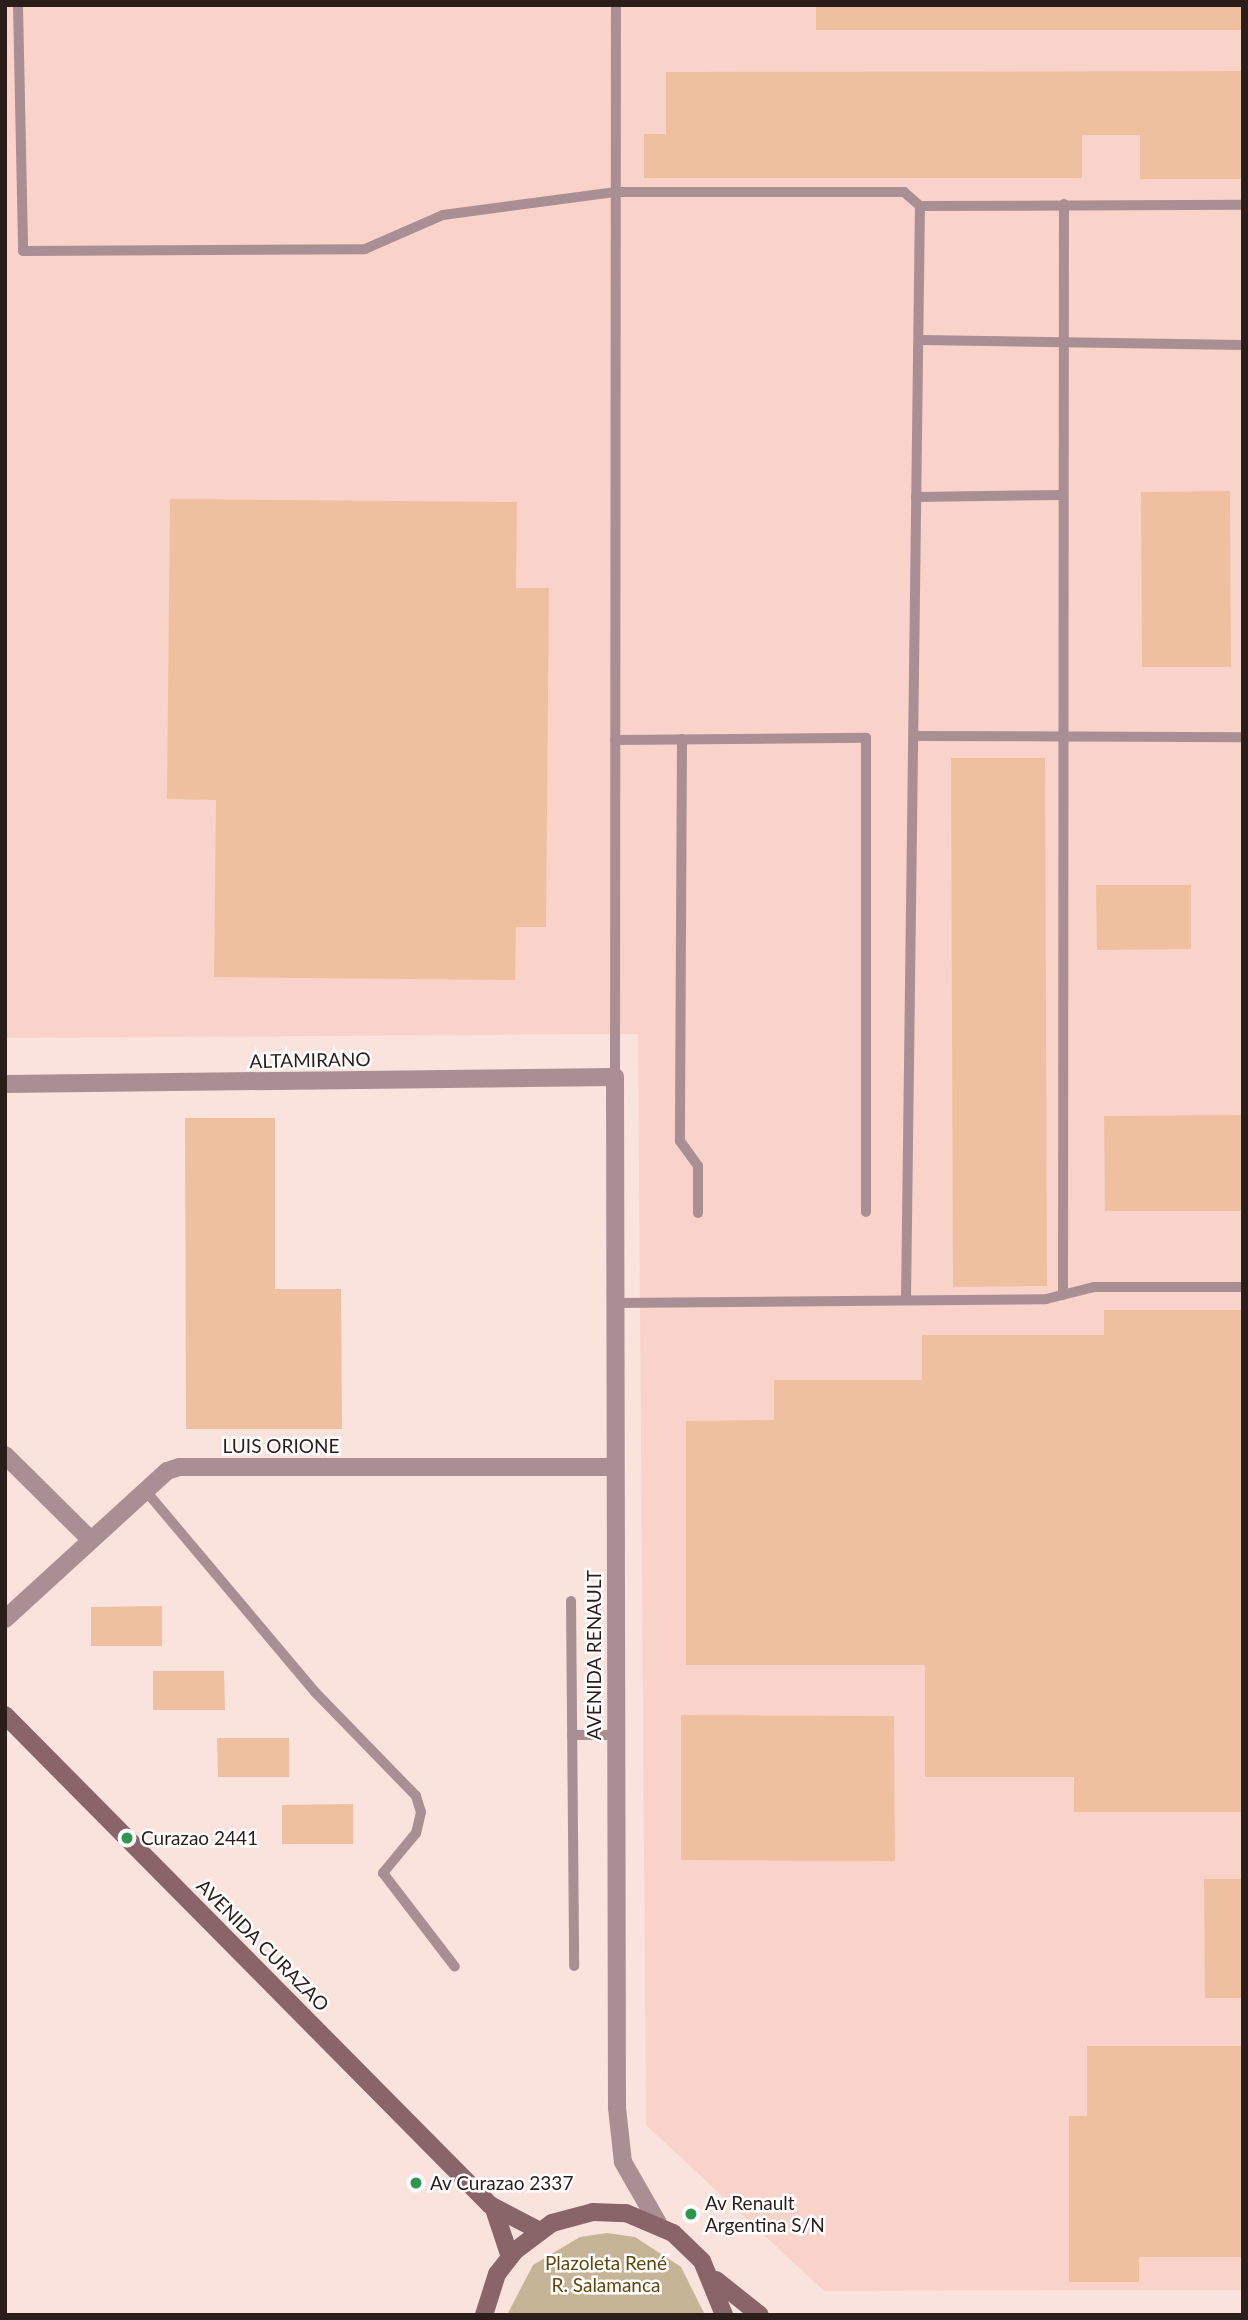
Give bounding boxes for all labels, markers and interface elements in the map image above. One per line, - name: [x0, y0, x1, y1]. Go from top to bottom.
- street label: ALTAMIRANO: [249, 1048, 371, 1072]
- street label: LUIS ORIONE: [223, 1435, 339, 1457]
- street label: AVENIDA RENAULT: [583, 1570, 605, 1740]
- place label: Curazao 2441: [141, 1827, 258, 1849]
- marker: Curazao 2441: [119, 1830, 135, 1846]
- street label: AVENIDA CURAZAO: [192, 1874, 334, 2016]
- place label: Av Curazao 2337: [430, 2172, 574, 2194]
- marker: Av Curazao 2337: [408, 2175, 424, 2191]
- place label: Av Renault Argentina S/N: [705, 2192, 825, 2236]
- marker: Av Renault Argentina S/N: [683, 2206, 699, 2222]
- park label: Plazoleta René R. Salamanca: [545, 2252, 667, 2296]

